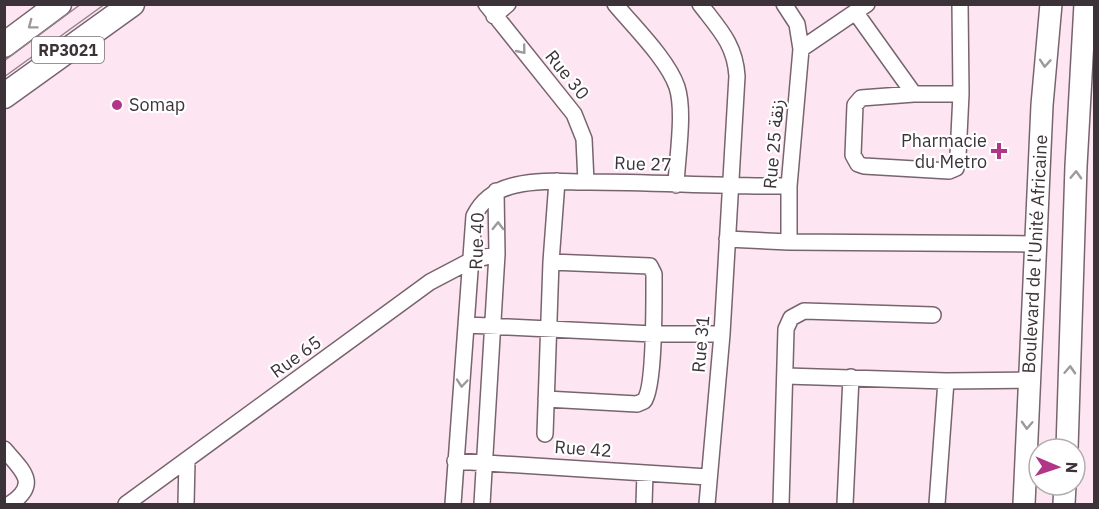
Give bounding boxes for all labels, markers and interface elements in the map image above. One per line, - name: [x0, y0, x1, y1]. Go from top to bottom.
- one-way arrow: [27, 18, 38, 29]
- road number: RP3021: [32, 37, 104, 63]
- one-way arrow: [515, 44, 526, 55]
- street label: Rue 30: [540, 45, 594, 104]
- one-way arrow: [1039, 58, 1052, 67]
- place label: Somap: [129, 93, 185, 116]
- marker: Somap: [110, 98, 124, 112]
- street label: Rue 25 زنقة: [758, 98, 789, 190]
- place label: Pharmacie du Metro: [901, 129, 987, 173]
- street label: Boulevard de l'Unité Africaine: [1017, 134, 1052, 374]
- marker: Pharmacie du Metro: [992, 144, 1006, 158]
- street label: Rue 27: [614, 151, 672, 176]
- one-way arrow: [1070, 170, 1082, 179]
- street label: Rue 40: [464, 212, 489, 270]
- one-way arrow: [491, 221, 504, 230]
- street label: Rue 31: [687, 314, 714, 374]
- street label: Rue 65: [266, 330, 326, 383]
- one-way arrow: [1064, 365, 1077, 374]
- one-way arrow: [456, 379, 469, 388]
- one-way arrow: [1021, 421, 1034, 430]
- street label: Rue 42: [554, 435, 613, 462]
- north arrow: [1027, 437, 1087, 497]
- text: N: [1062, 461, 1082, 474]

